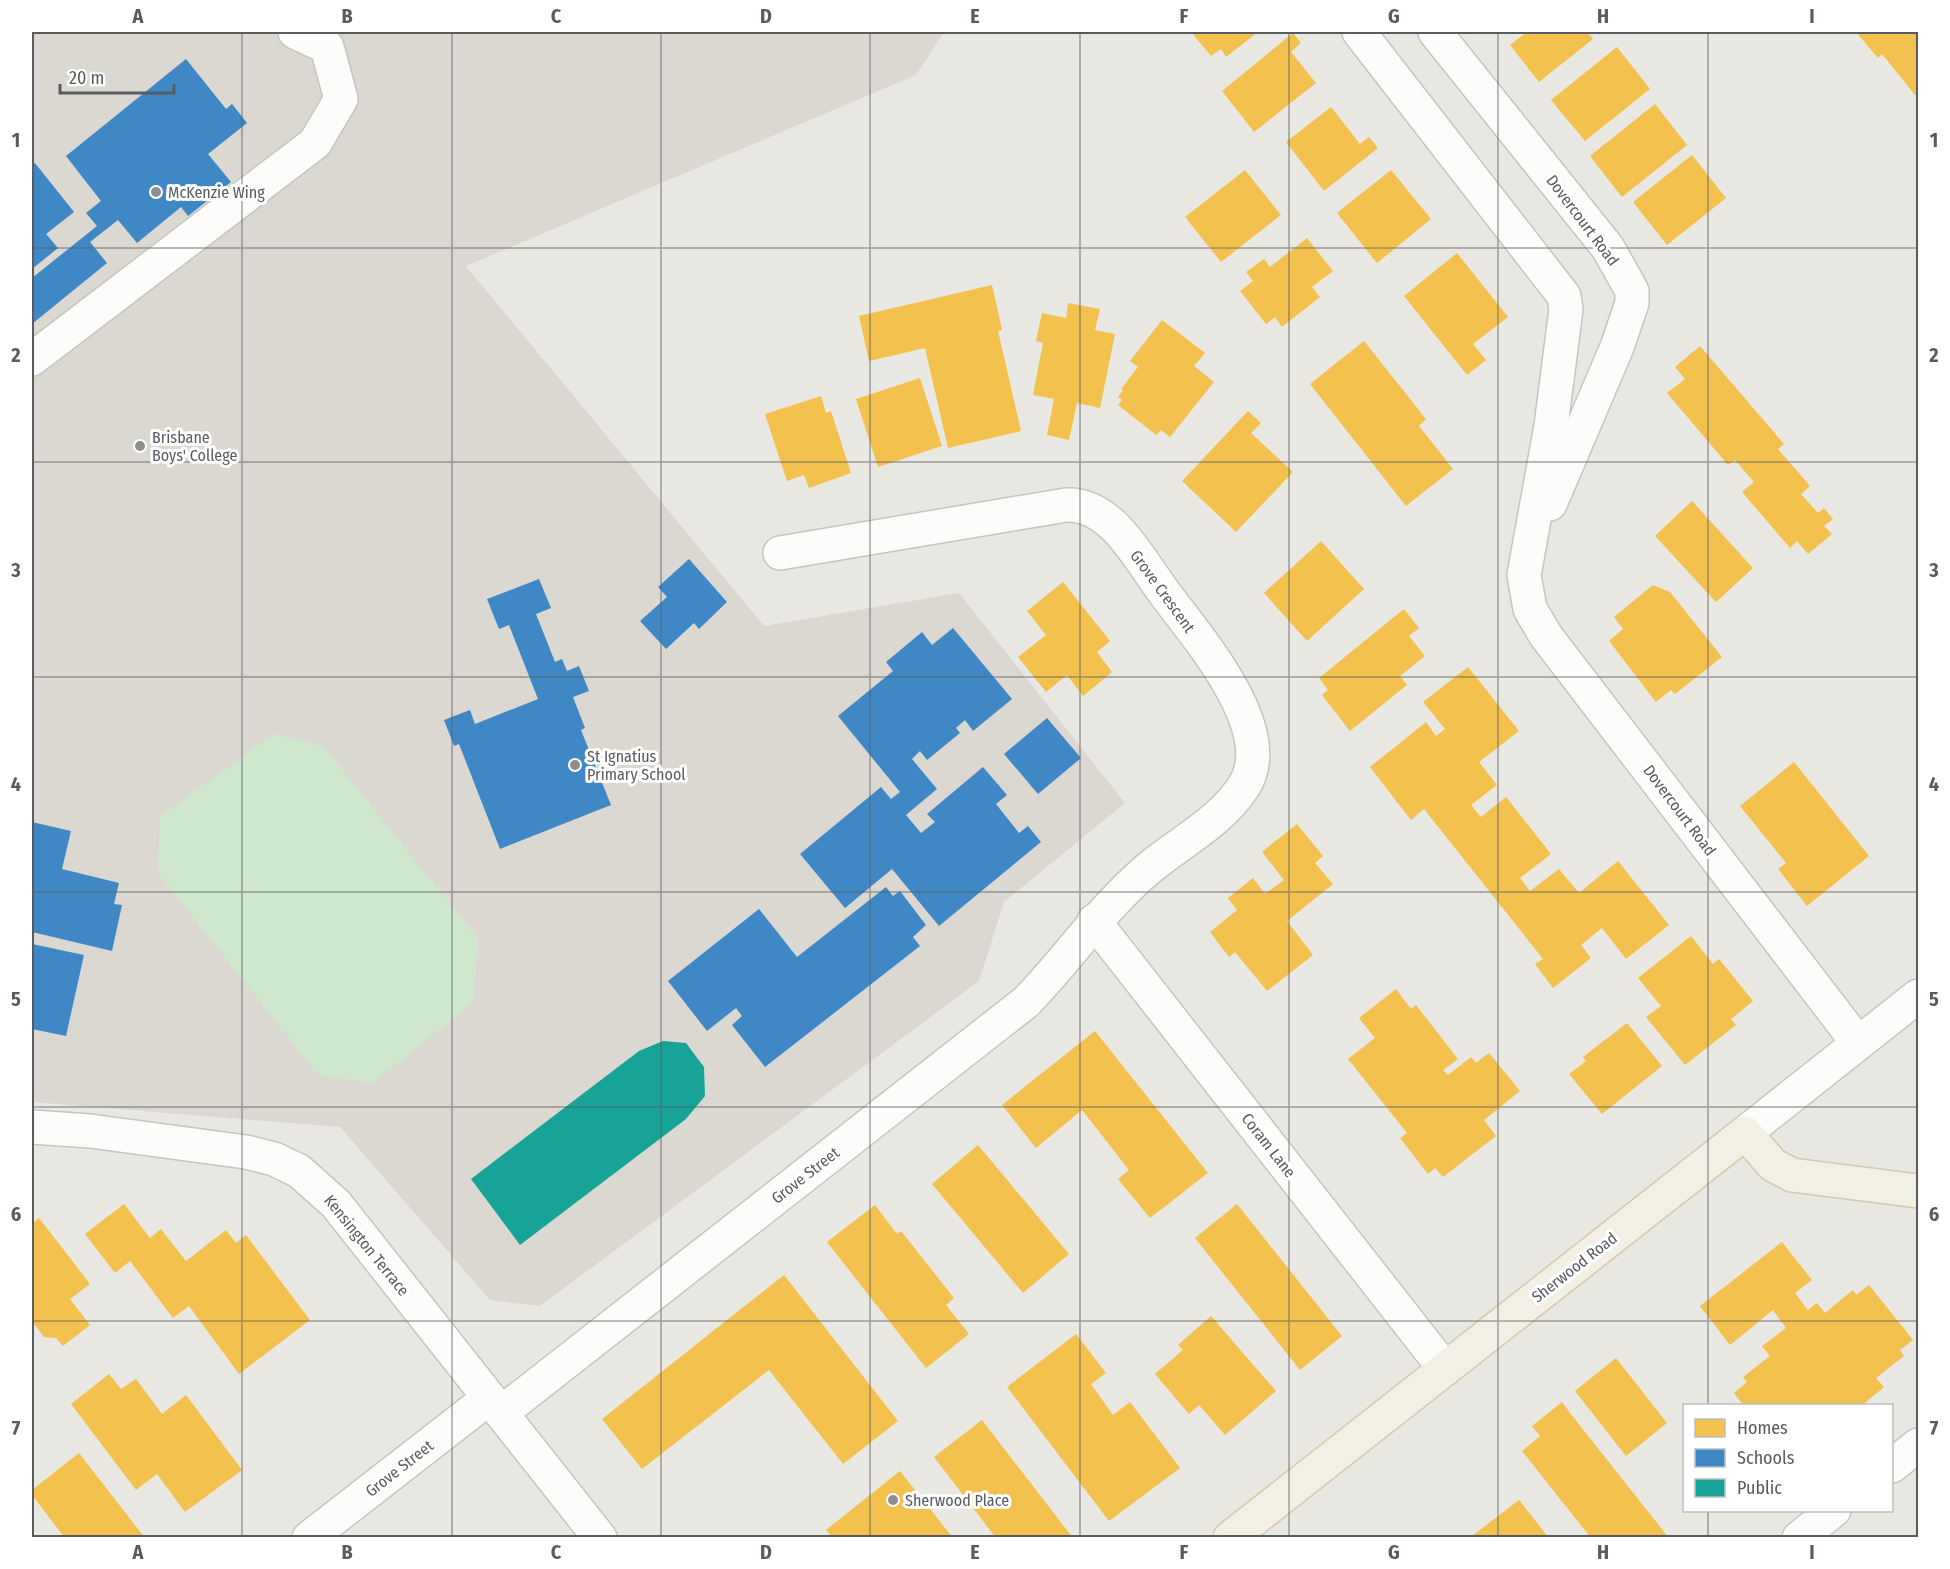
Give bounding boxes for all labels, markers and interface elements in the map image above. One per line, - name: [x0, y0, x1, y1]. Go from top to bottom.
- text: A: [132, 4, 145, 28]
- text: B: [341, 4, 353, 28]
- text: C: [551, 4, 562, 28]
- text: D: [760, 4, 772, 28]
- text: E: [970, 4, 980, 28]
- text: F: [1180, 4, 1189, 28]
- text: G: [1388, 4, 1400, 28]
- text: H: [1597, 4, 1609, 28]
- text: I: [1809, 4, 1815, 28]
- scale bar: [60, 57, 174, 95]
- text: 20 m: [69, 67, 104, 89]
- text: 1: [12, 128, 20, 152]
- text: 1: [1930, 128, 1938, 152]
- street label: Dovercourt Road: [1542, 171, 1623, 269]
- place label: McKenzie Wing: [168, 183, 265, 202]
- marker: McKenzie Wing: [149, 185, 163, 199]
- text: 2: [10, 343, 21, 367]
- text: 2: [1928, 343, 1939, 367]
- place label: Brisbane Boys' College: [152, 428, 237, 465]
- marker: Brisbane Boys' College: [133, 439, 147, 453]
- street label: Grove Crescent: [1126, 546, 1199, 637]
- text: 3: [10, 558, 21, 582]
- text: 3: [1928, 558, 1939, 582]
- place label: St Ignatius Primary School: [587, 747, 686, 784]
- marker: St Ignatius Primary School: [568, 758, 582, 772]
- street label: Dovercourt Road: [1639, 761, 1720, 859]
- text: 4: [11, 772, 21, 796]
- text: 4: [1929, 772, 1939, 796]
- text: 5: [11, 987, 21, 1011]
- text: 5: [1929, 987, 1939, 1011]
- street label: Coram Lane: [1238, 1109, 1300, 1181]
- street label: Grove Street: [768, 1143, 844, 1208]
- street label: Kensington Terrace: [320, 1191, 413, 1300]
- text: 6: [11, 1202, 21, 1226]
- text: 6: [1929, 1202, 1939, 1226]
- street label: Sherwood Road: [1528, 1228, 1621, 1306]
- legend: [1683, 1404, 1893, 1512]
- text: 7: [12, 1416, 21, 1440]
- text: 7: [1930, 1416, 1939, 1440]
- text: Homes: [1737, 1417, 1788, 1439]
- street label: Grove Street: [362, 1436, 438, 1501]
- text: Schools: [1737, 1447, 1795, 1469]
- text: Public: [1737, 1477, 1782, 1499]
- place label: Sherwood Place: [905, 1491, 1009, 1510]
- marker: Sherwood Place: [886, 1493, 900, 1507]
- text: A: [132, 1540, 145, 1564]
- text: B: [341, 1540, 353, 1564]
- text: C: [551, 1540, 562, 1564]
- text: D: [760, 1540, 772, 1564]
- text: E: [970, 1540, 980, 1564]
- text: F: [1180, 1540, 1189, 1564]
- text: G: [1388, 1540, 1400, 1564]
- text: H: [1597, 1540, 1609, 1564]
- text: I: [1809, 1540, 1815, 1564]

